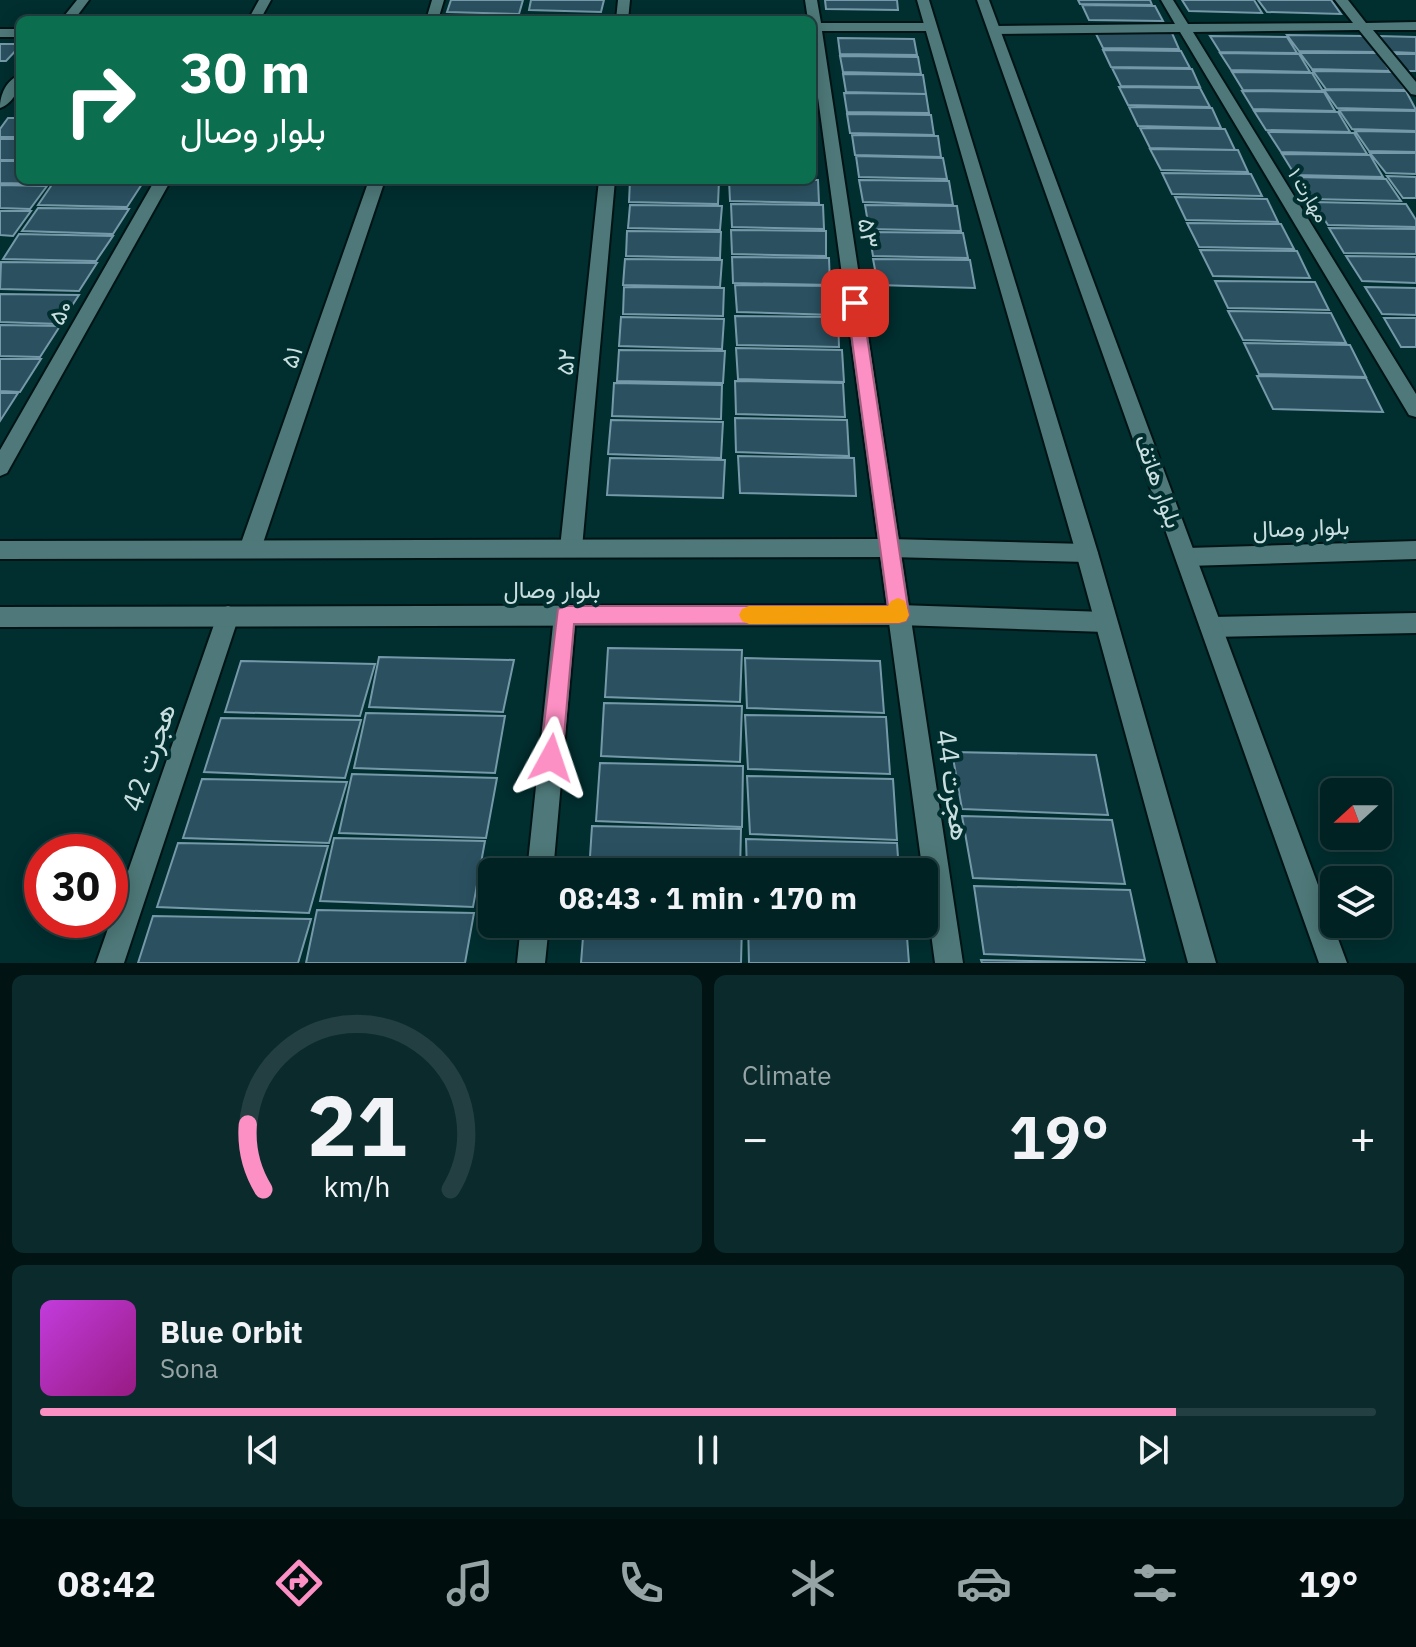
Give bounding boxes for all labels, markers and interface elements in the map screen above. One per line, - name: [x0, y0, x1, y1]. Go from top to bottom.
- text: 30 m: [180, 36, 310, 108]
- icon: right: [48, 48, 152, 152]
- text: بلوار وصال: [180, 106, 326, 153]
- street label: مهارت ۱: [1282, 163, 1336, 227]
- street label: ۵۳: [851, 216, 887, 250]
- pin: [821, 269, 889, 337]
- icon: arrive: [833, 281, 877, 325]
- street label: ۵۰: [40, 294, 80, 330]
- street label: ۵۱: [272, 342, 310, 372]
- street label: ۵۲: [548, 347, 582, 377]
- street label: بلوار هاتف: [1127, 430, 1191, 532]
- street label: بلوار وصال: [1252, 509, 1350, 545]
- street label: بلوار وصال: [503, 573, 601, 605]
- street label: هجرت 42: [112, 698, 184, 816]
- position arrow: [509, 716, 593, 800]
- street label: هجرت 44: [928, 727, 980, 843]
- north arrow: [1320, 778, 1392, 850]
- map controls: [1320, 778, 1392, 938]
- speed limit sign: 30: [24, 834, 128, 938]
- button: layers: [1320, 866, 1392, 938]
- text: 08:43 · 1 min · 170 m: [559, 878, 857, 917]
- text: Climate: [742, 1058, 832, 1092]
- text: 21: [307, 1071, 407, 1179]
- text: 19°: [1009, 1097, 1109, 1176]
- text: −: [742, 1109, 768, 1166]
- text: +: [1350, 1109, 1376, 1166]
- text: km/h: [323, 1168, 391, 1205]
- text: Blue Orbit: [160, 1312, 303, 1351]
- text: Sona: [160, 1351, 218, 1385]
- icon: previous: [241, 1428, 285, 1472]
- icon: pause: [686, 1428, 730, 1472]
- icon: next: [1131, 1428, 1175, 1472]
- icon: directions: [271, 1555, 327, 1611]
- icon: music: [442, 1555, 498, 1611]
- icon: phone: [613, 1555, 669, 1611]
- icon: climate: [785, 1555, 841, 1611]
- icon: car: [956, 1555, 1012, 1611]
- icon: filters: [1127, 1555, 1183, 1611]
- text: 08:42: [58, 1560, 156, 1607]
- text: 19°: [1298, 1560, 1358, 1607]

